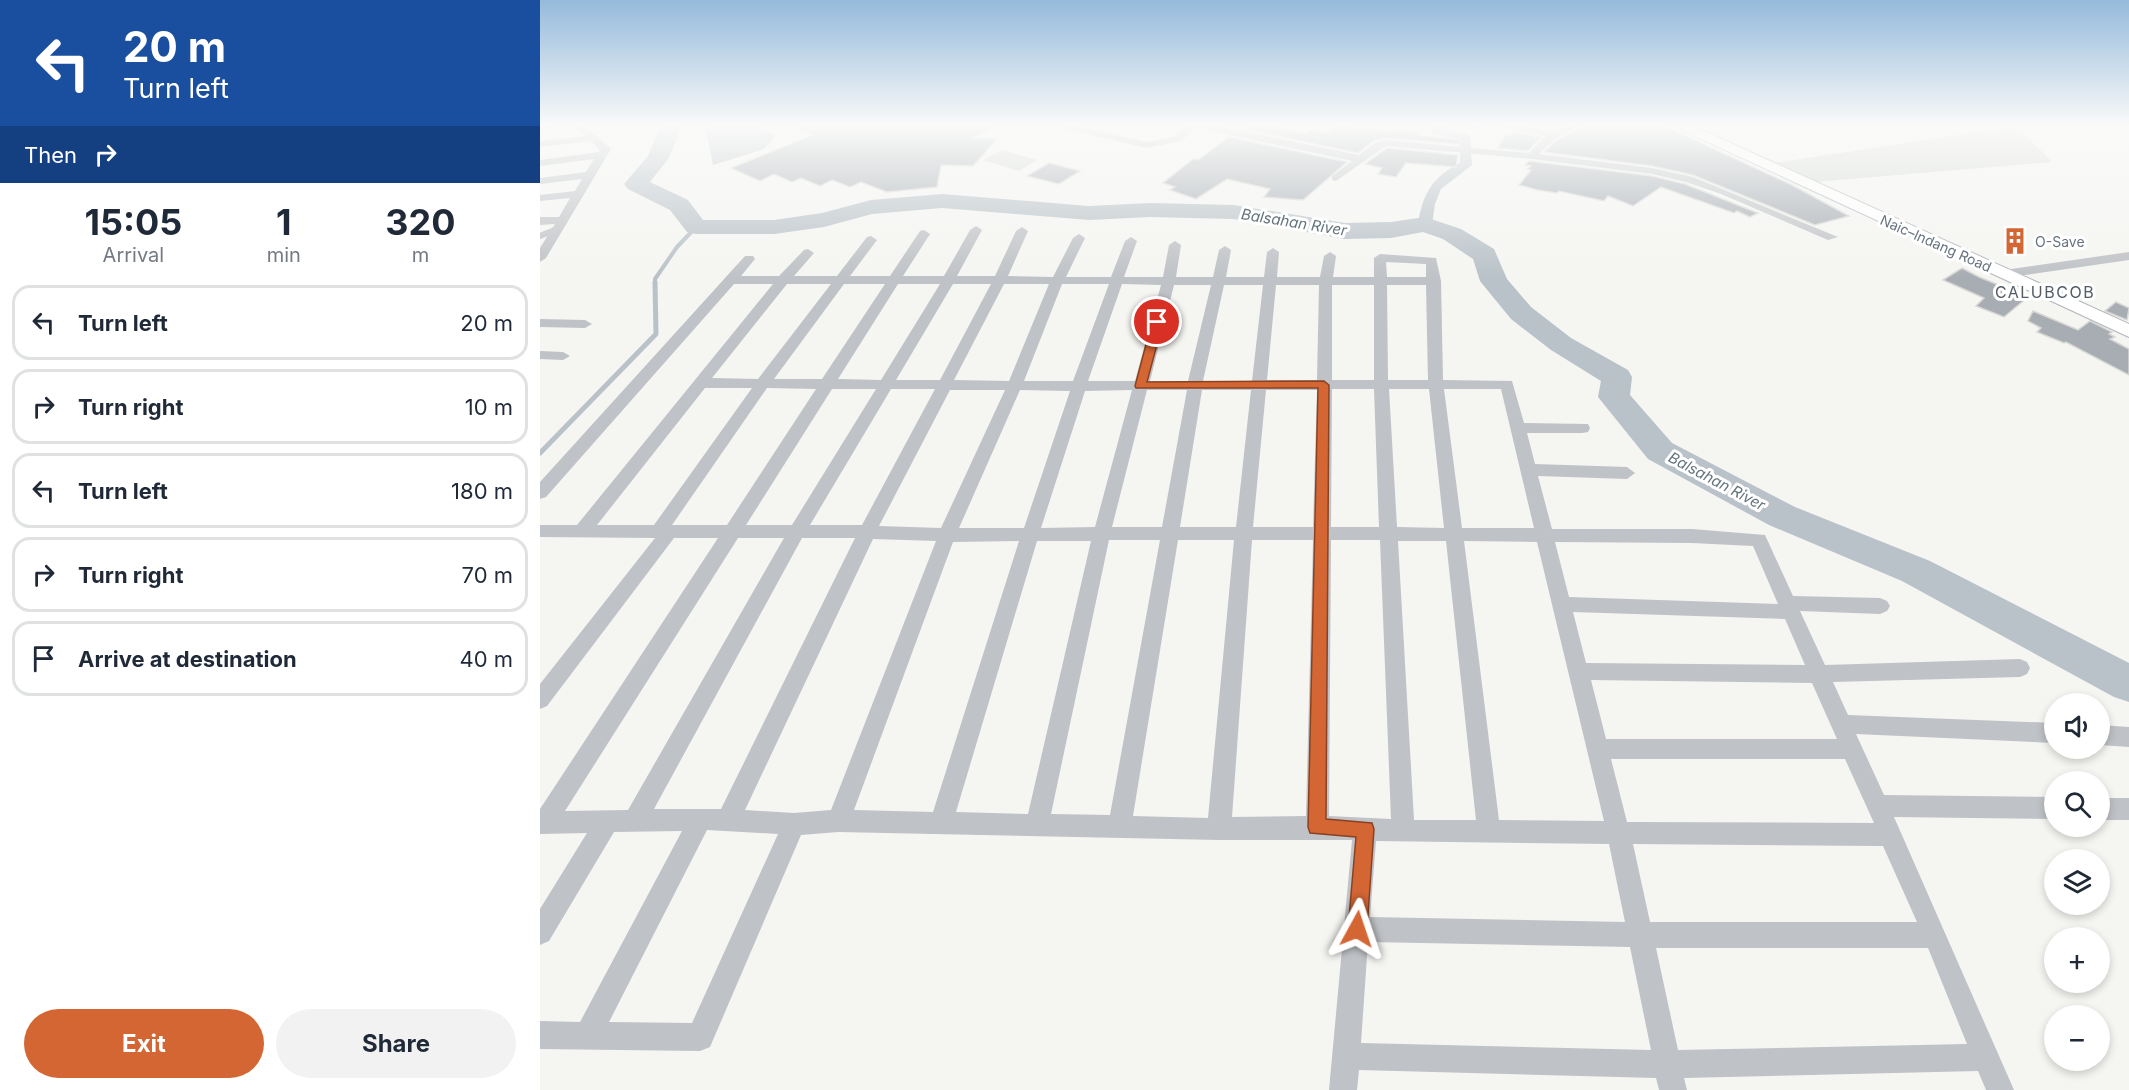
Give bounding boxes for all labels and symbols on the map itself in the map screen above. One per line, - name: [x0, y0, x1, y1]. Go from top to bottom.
- water label: Balsahan River: [1240, 204, 1348, 240]
- street label: Naic–Indang Road: [1878, 211, 1994, 275]
- building icon: O-Save: [2000, 226, 2030, 256]
- place label: O-Save: [2035, 233, 2085, 250]
- district label: CALUBCOB: [1995, 282, 2095, 302]
- pin: [1131, 296, 1182, 347]
- water label: Balsahan River: [1665, 448, 1769, 515]
- position arrow: [1325, 897, 1389, 961]

